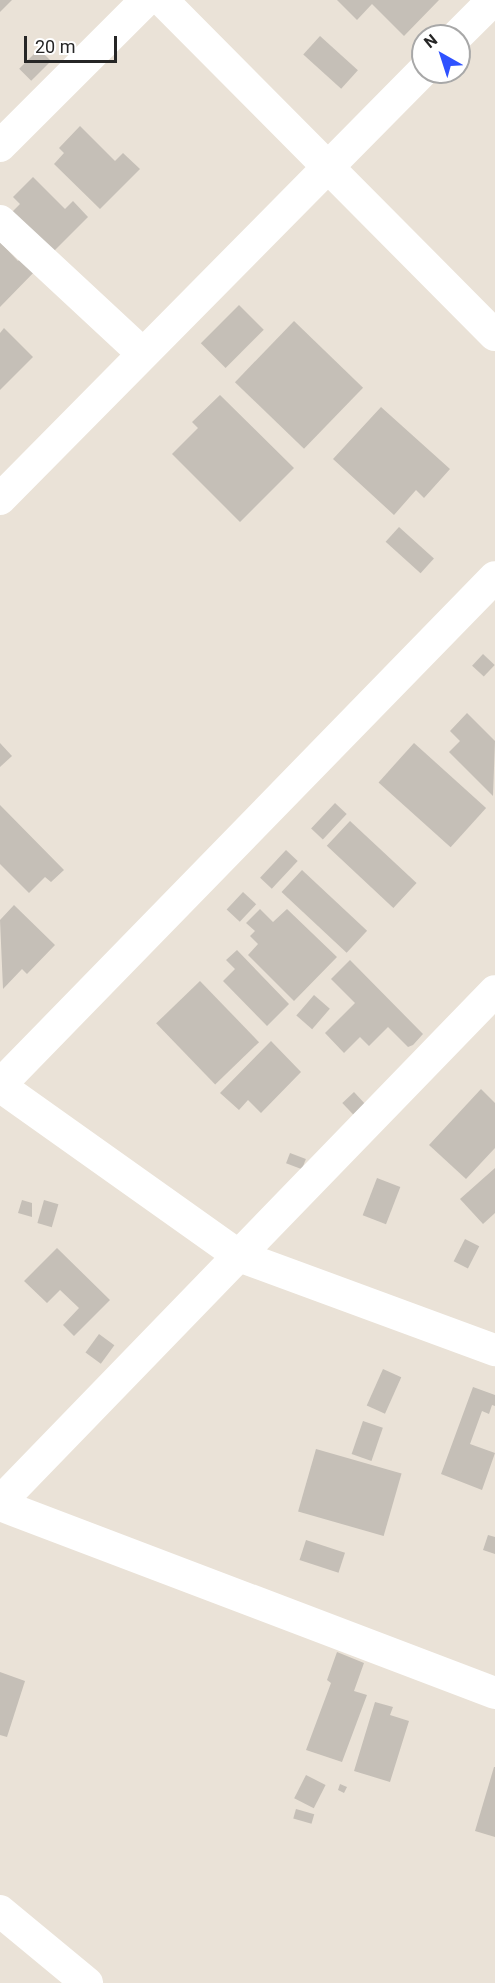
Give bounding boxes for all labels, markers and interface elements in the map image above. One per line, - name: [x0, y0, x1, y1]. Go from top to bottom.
- scale bar: [27, 24, 120, 62]
- north arrow: [411, 24, 471, 84]
- text: N: [420, 30, 441, 52]
- text: 20 m: [35, 36, 75, 57]

